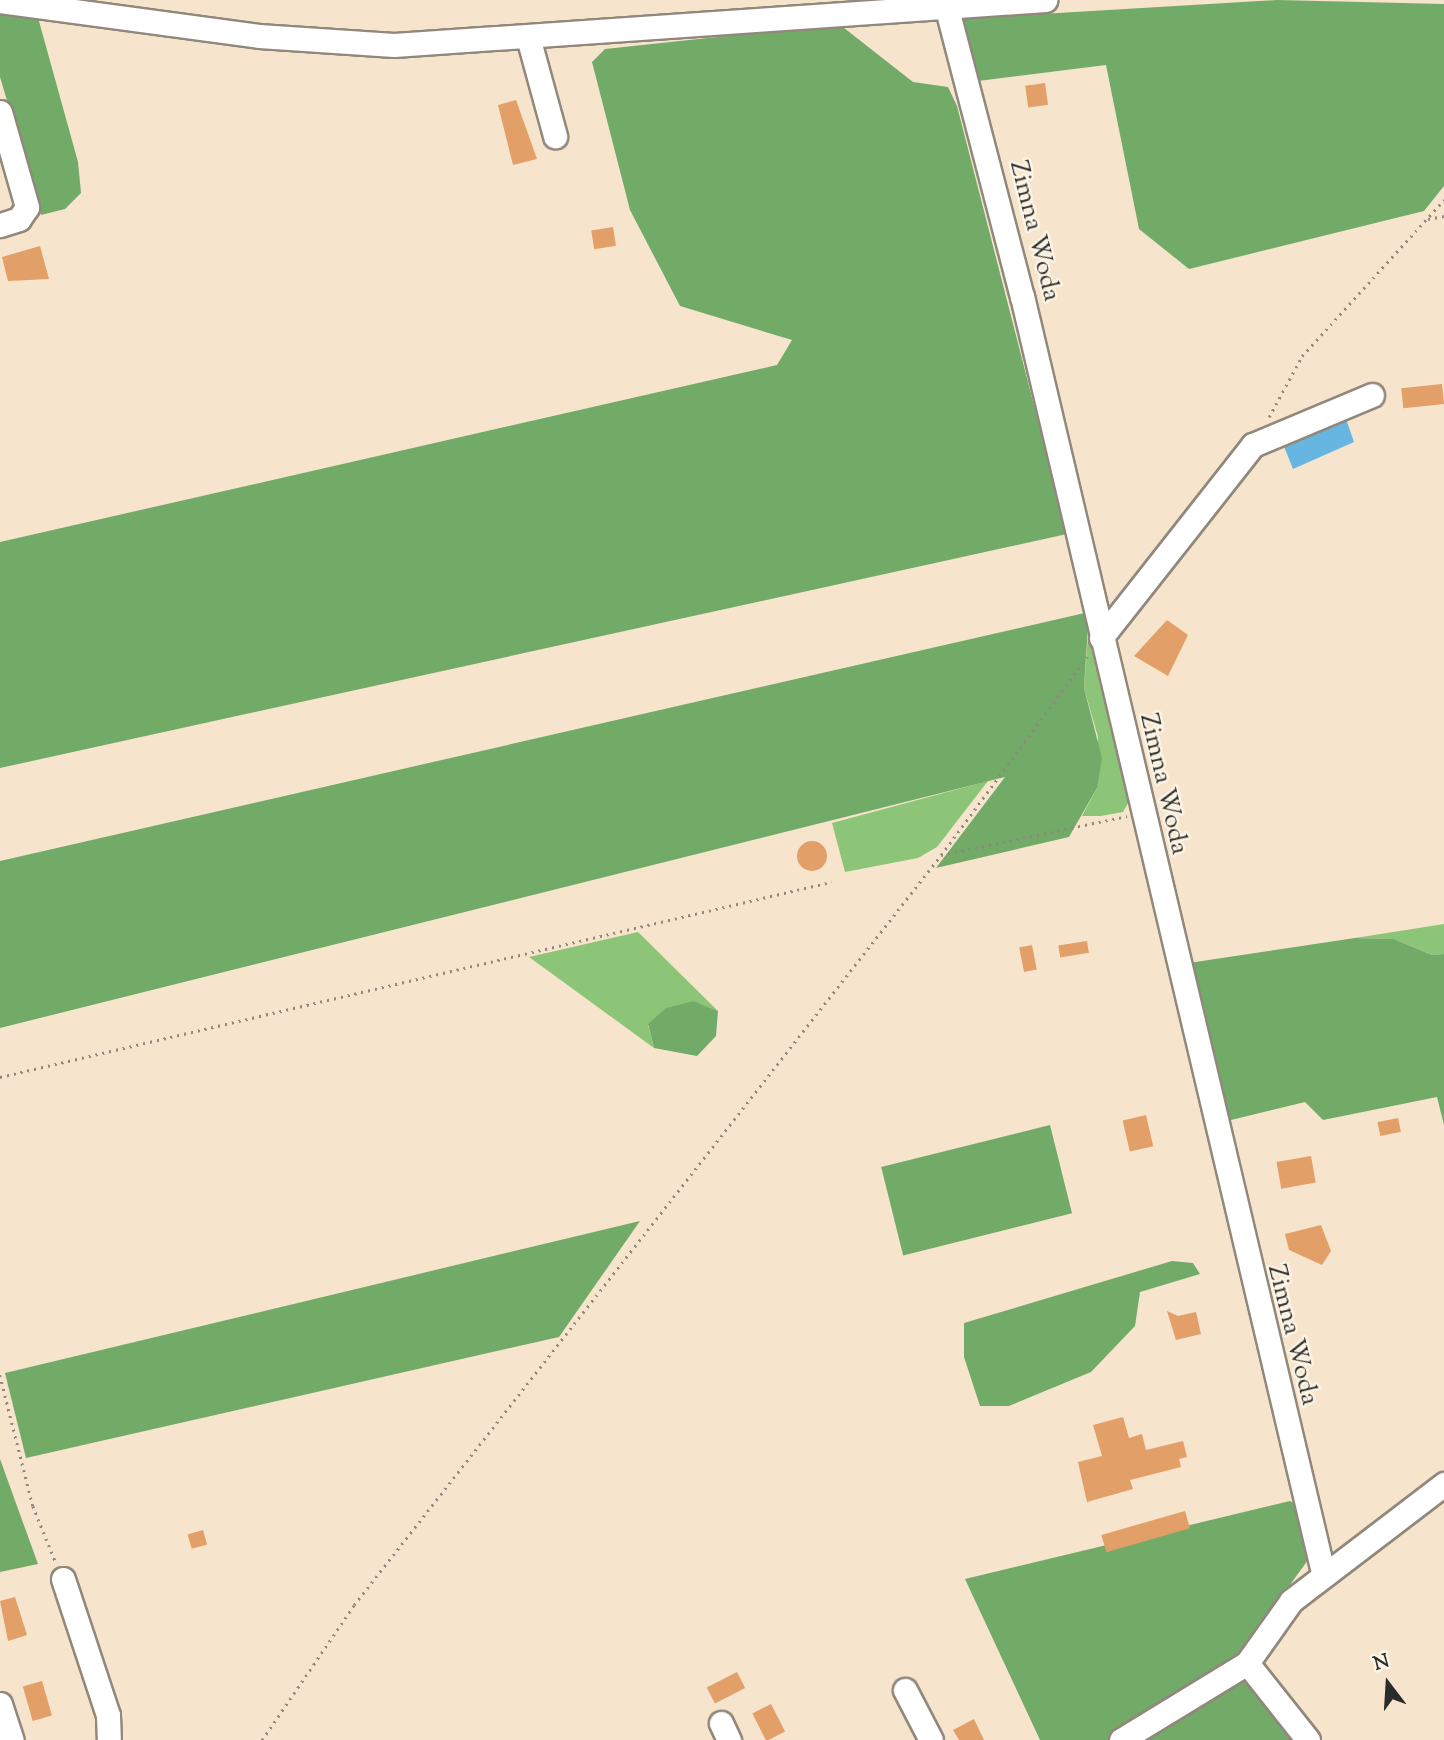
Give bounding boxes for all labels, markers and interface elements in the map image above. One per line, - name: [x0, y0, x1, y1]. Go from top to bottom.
- street label: Zimna Woda: [1001, 158, 1067, 304]
- street label: Zimna Woda: [1132, 711, 1194, 857]
- street label: Zimna Woda: [1259, 1262, 1325, 1408]
- text: N: [1371, 1648, 1393, 1679]
- north arrow: [1353, 1649, 1423, 1719]

